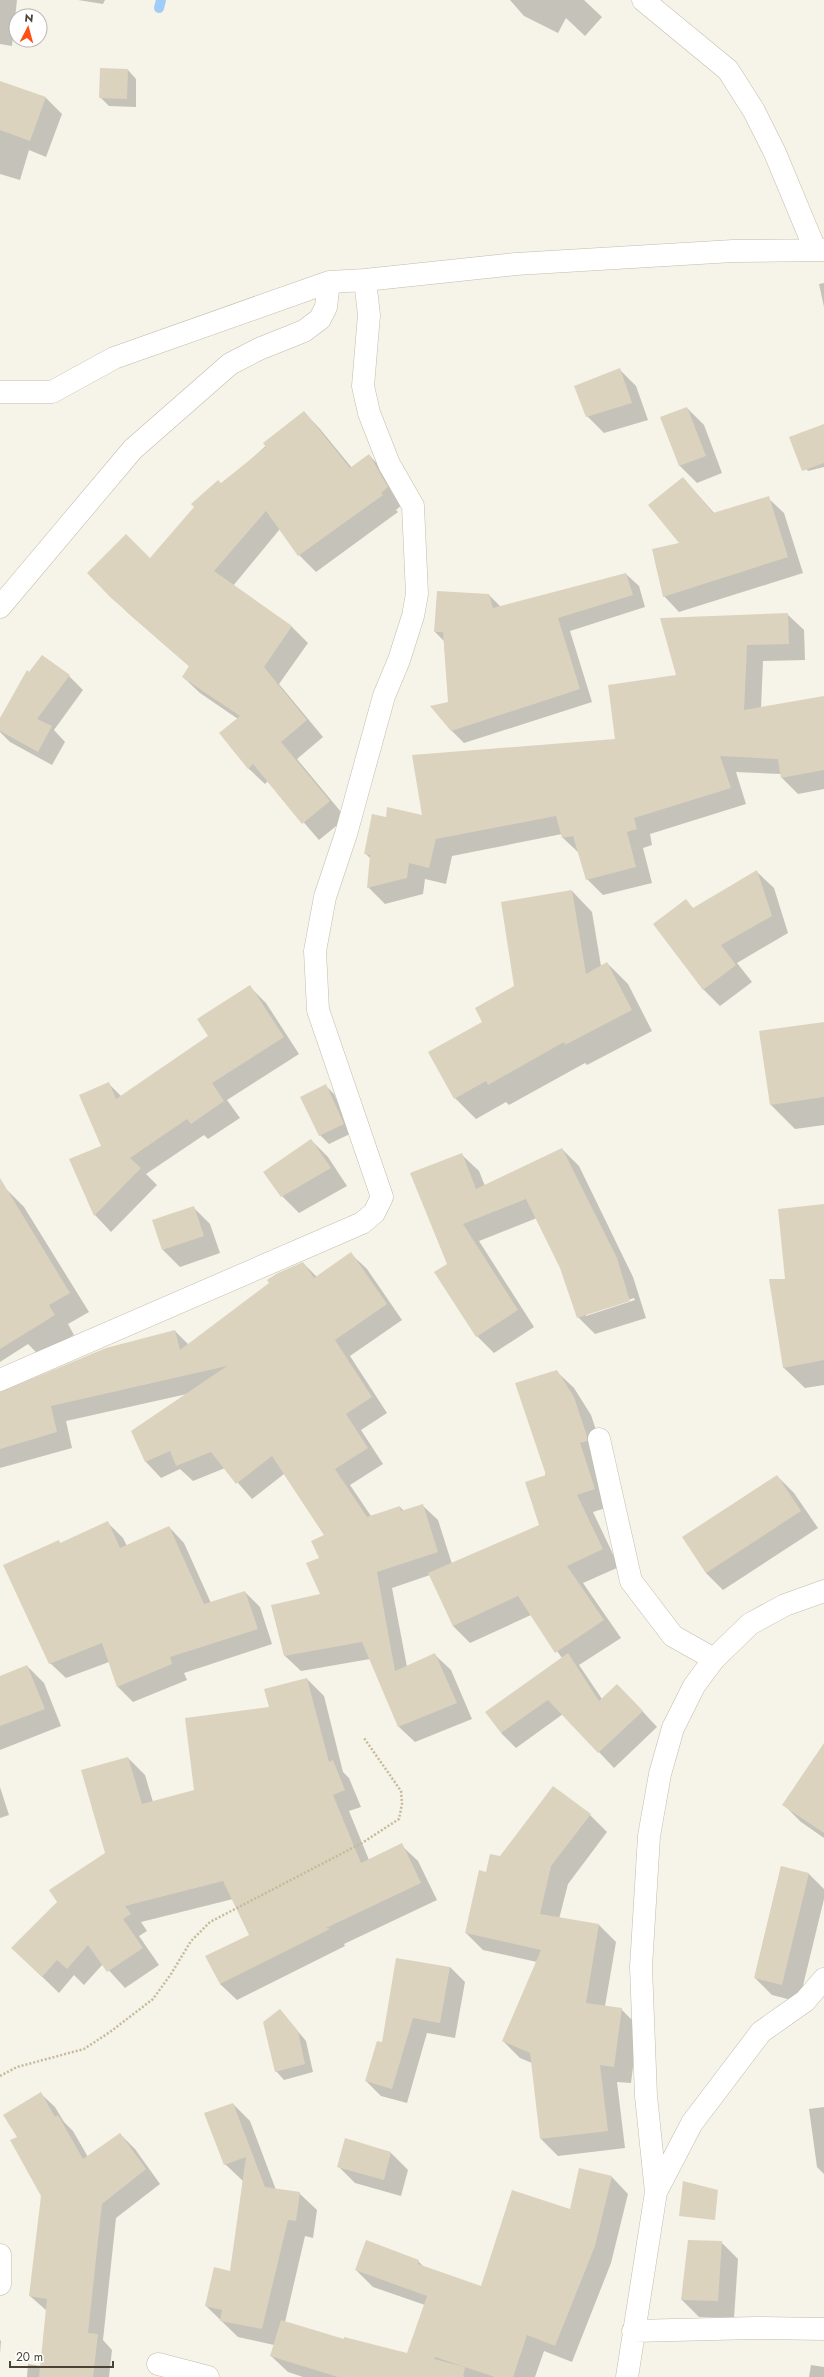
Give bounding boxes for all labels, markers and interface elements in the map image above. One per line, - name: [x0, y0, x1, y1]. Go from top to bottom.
- north arrow: [8, 8, 48, 48]
- text: N: [24, 10, 34, 26]
- scale bar: [10, 2343, 113, 2369]
- text: 20 m: [16, 2348, 43, 2366]

